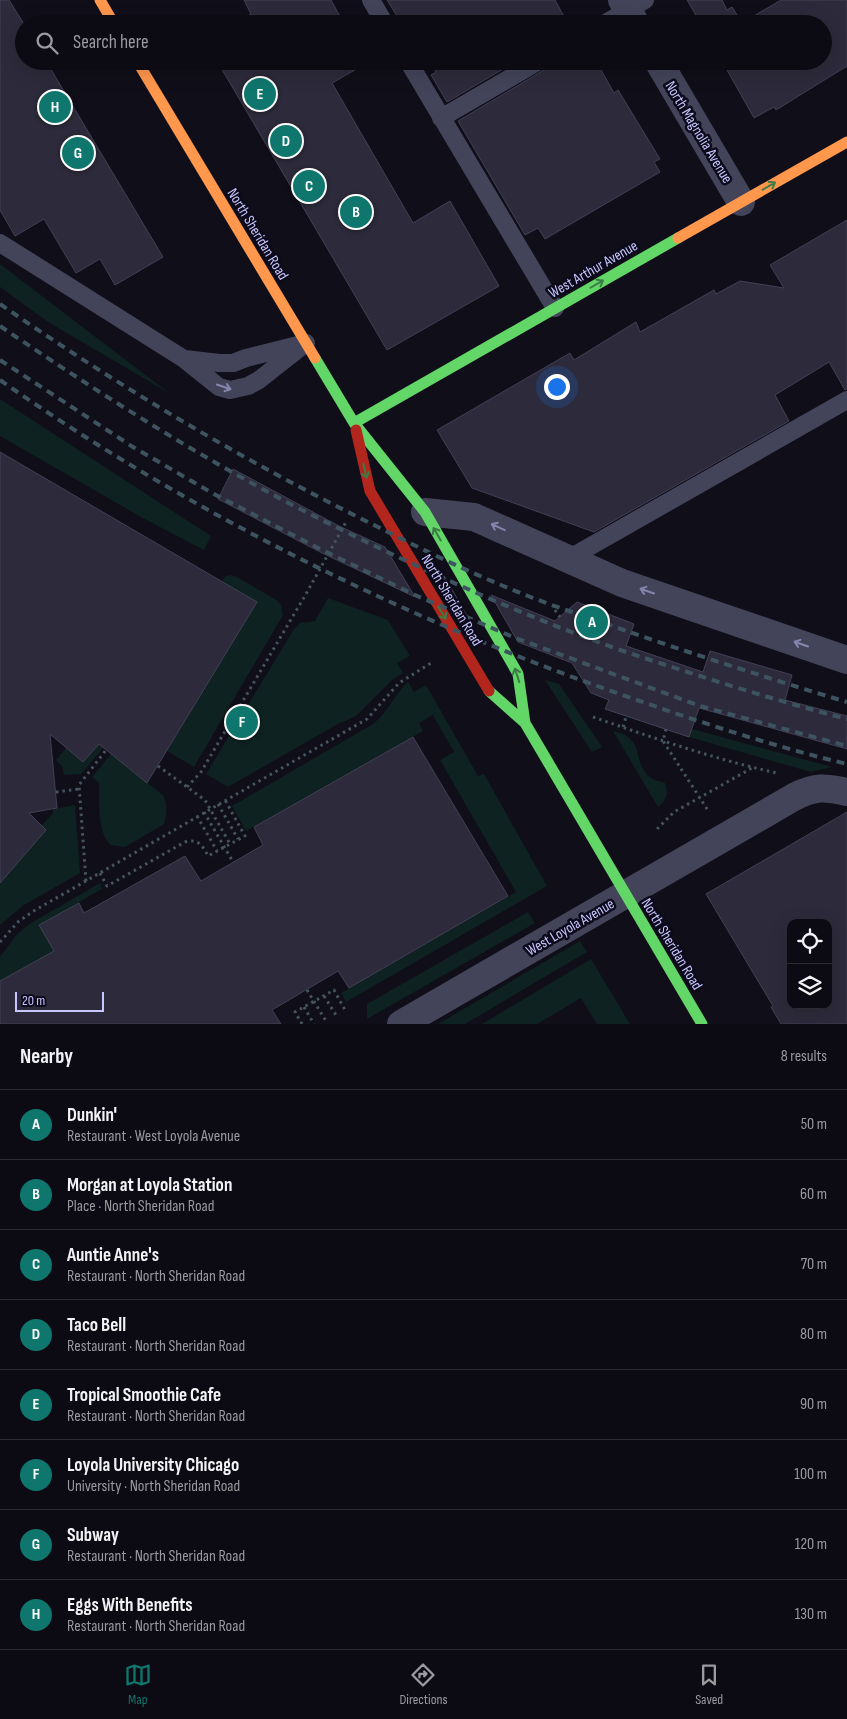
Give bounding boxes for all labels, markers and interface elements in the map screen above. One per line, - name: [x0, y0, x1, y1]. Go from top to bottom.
- search box: [15, 15, 832, 70]
- icon: search: [33, 29, 61, 57]
- text: Search here: [73, 31, 149, 54]
- pin: E: [244, 75, 276, 113]
- street label: North Magnolia Avenue: [661, 78, 737, 187]
- pin: H: [39, 88, 71, 126]
- pin: D: [270, 122, 302, 160]
- pin: G: [62, 134, 94, 172]
- pin: C: [293, 167, 325, 205]
- one-way arrow: [761, 181, 775, 191]
- street label: North Sheridan Road: [223, 185, 292, 284]
- pin: B: [340, 193, 372, 231]
- street label: West Arthur Avenue: [545, 236, 641, 303]
- one-way arrow: [590, 279, 605, 289]
- your location: [544, 374, 570, 400]
- one-way arrow: [216, 382, 232, 392]
- one-way arrow: [361, 462, 370, 478]
- one-way arrow: [491, 522, 506, 531]
- one-way arrow: [432, 527, 442, 541]
- street label: North Sheridan Road: [417, 551, 486, 650]
- one-way arrow: [639, 586, 655, 596]
- pin: A: [576, 603, 608, 641]
- one-way arrow: [438, 605, 448, 619]
- one-way arrow: [794, 639, 809, 648]
- one-way arrow: [511, 667, 521, 683]
- pin: F: [226, 703, 258, 741]
- street label: West Loyola Avenue: [523, 894, 618, 960]
- street label: North Sheridan Road: [637, 895, 706, 994]
- map controls: [787, 919, 832, 1009]
- button: locate: [787, 919, 832, 964]
- button: layers: [787, 964, 832, 1009]
- scale bar: [15, 989, 104, 1012]
- text: 20 m: [22, 992, 45, 1009]
- text: Nearby: [20, 1044, 73, 1069]
- text: 8 results: [781, 1047, 827, 1066]
- text: Dunkin': [67, 1104, 117, 1127]
- text: A: [32, 1115, 40, 1134]
- text: 50 m: [801, 1115, 827, 1134]
- text: Restaurant · West Loyola Avenue: [67, 1127, 240, 1146]
- text: Morgan at Loyola Station: [67, 1174, 232, 1197]
- text: B: [32, 1185, 40, 1204]
- text: 60 m: [800, 1185, 827, 1204]
- text: Place · North Sheridan Road: [67, 1197, 214, 1216]
- text: Auntie Anne's: [67, 1244, 159, 1267]
- text: C: [32, 1255, 40, 1274]
- text: 70 m: [801, 1255, 827, 1274]
- text: Restaurant · North Sheridan Road: [67, 1267, 245, 1286]
- text: Taco Bell: [67, 1314, 126, 1337]
- text: D: [32, 1325, 40, 1344]
- text: 80 m: [800, 1325, 827, 1344]
- text: Restaurant · North Sheridan Road: [67, 1337, 245, 1356]
- text: Tropical Smoothie Cafe: [67, 1384, 221, 1407]
- text: E: [33, 1395, 39, 1414]
- text: 90 m: [800, 1395, 827, 1414]
- text: Restaurant · North Sheridan Road: [67, 1407, 245, 1426]
- text: Loyola University Chicago: [67, 1454, 239, 1477]
- text: F: [33, 1465, 39, 1484]
- text: 100 m: [794, 1465, 827, 1484]
- text: University · North Sheridan Road: [67, 1477, 240, 1496]
- text: Subway: [67, 1524, 119, 1547]
- text: G: [32, 1535, 40, 1554]
- text: 120 m: [795, 1535, 827, 1554]
- text: Restaurant · North Sheridan Road: [67, 1547, 245, 1566]
- text: Eggs With Benefits: [67, 1594, 193, 1617]
- text: H: [32, 1605, 40, 1624]
- text: 130 m: [795, 1605, 827, 1624]
- text: Restaurant · North Sheridan Road: [67, 1617, 245, 1636]
- tab: Map: [124, 1661, 152, 1708]
- tab: Directions: [399, 1661, 448, 1708]
- tab: Saved: [695, 1661, 723, 1708]

